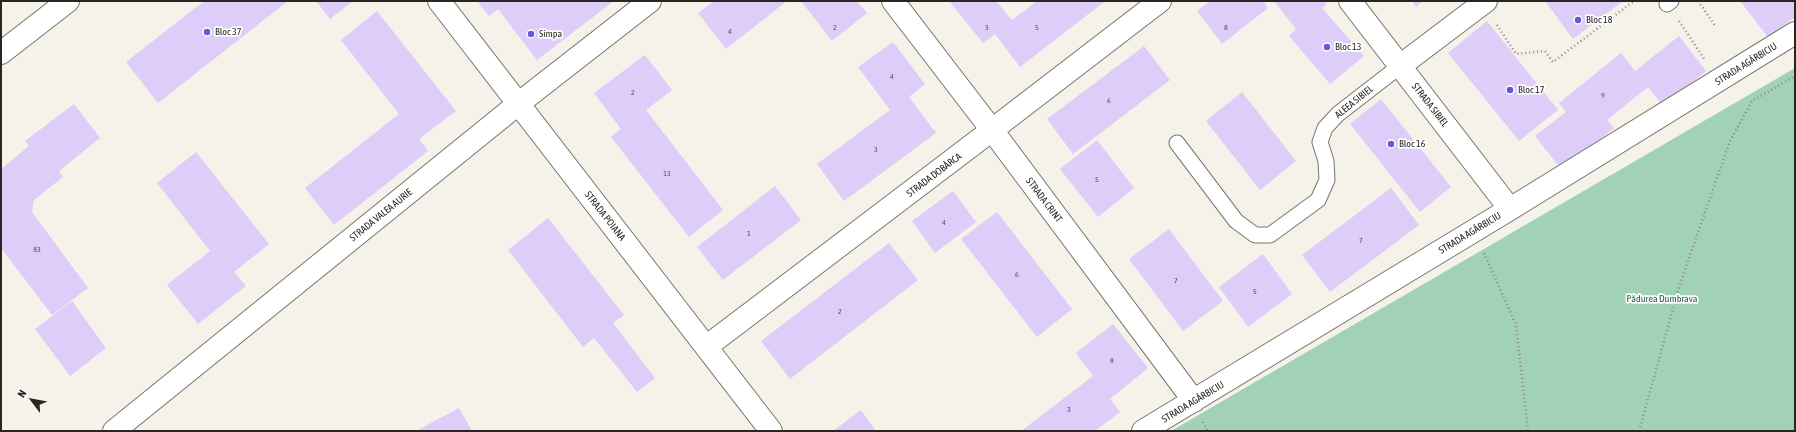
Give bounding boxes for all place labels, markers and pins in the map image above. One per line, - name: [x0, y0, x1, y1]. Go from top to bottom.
- place label: Bloc 18: [1586, 14, 1612, 26]
- marker: Bloc 18: [1573, 15, 1583, 25]
- place label: Bloc 37: [215, 26, 241, 38]
- marker: Bloc 37: [202, 27, 212, 37]
- place label: Simpa: [539, 28, 562, 40]
- marker: Simpa: [526, 29, 536, 39]
- place label: Bloc 13: [1335, 41, 1361, 53]
- marker: Bloc 13: [1322, 42, 1332, 52]
- place label: Bloc 17: [1518, 84, 1544, 96]
- marker: Bloc 17: [1505, 85, 1515, 95]
- place label: Bloc 16: [1399, 138, 1425, 150]
- marker: Bloc 16: [1386, 139, 1396, 149]

